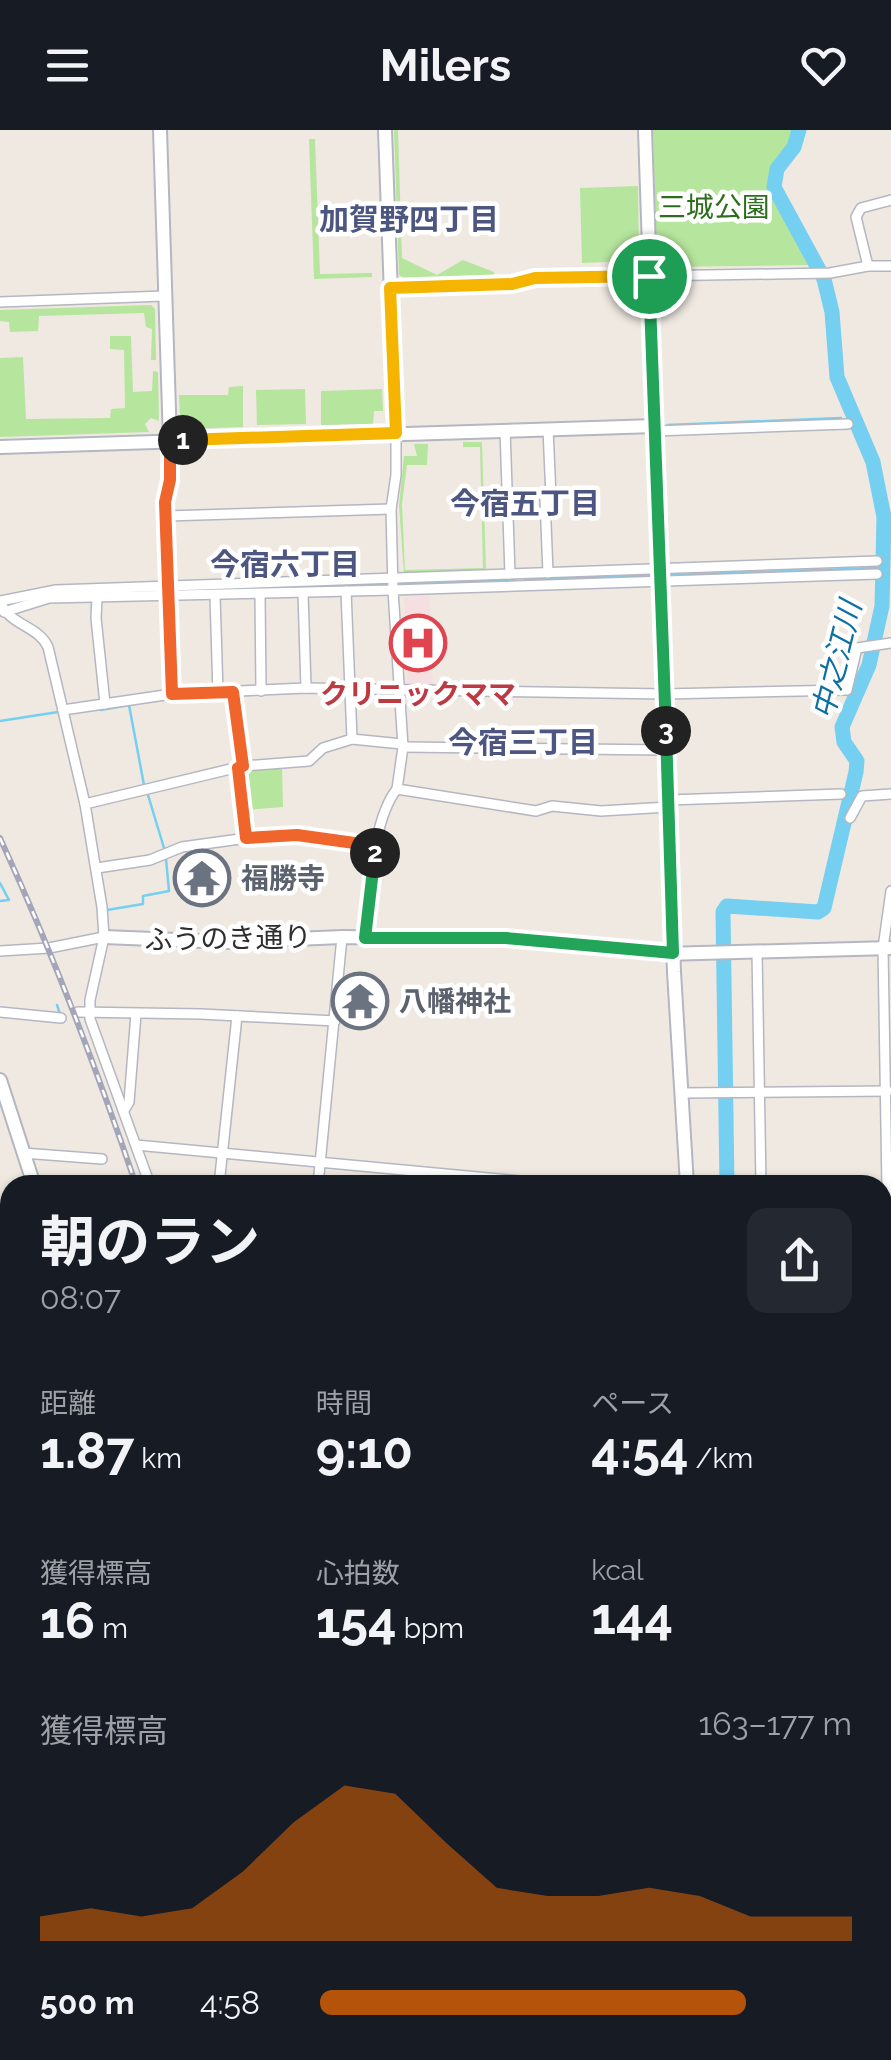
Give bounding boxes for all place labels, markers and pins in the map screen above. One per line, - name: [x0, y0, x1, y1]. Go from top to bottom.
- pin: [607, 234, 692, 319]
- pin: 1: [158, 415, 208, 465]
- hospital icon: クリニックママ: [388, 613, 448, 673]
- place label: クリニックママ: [320, 678, 516, 711]
- pin: 3: [641, 706, 691, 756]
- pin: 2: [350, 828, 400, 878]
- temple icon: 福勝寺: [172, 848, 232, 908]
- place label: 福勝寺: [241, 862, 325, 895]
- temple icon: 八幡神社: [330, 971, 390, 1031]
- place label: 八幡神社: [399, 985, 511, 1018]

